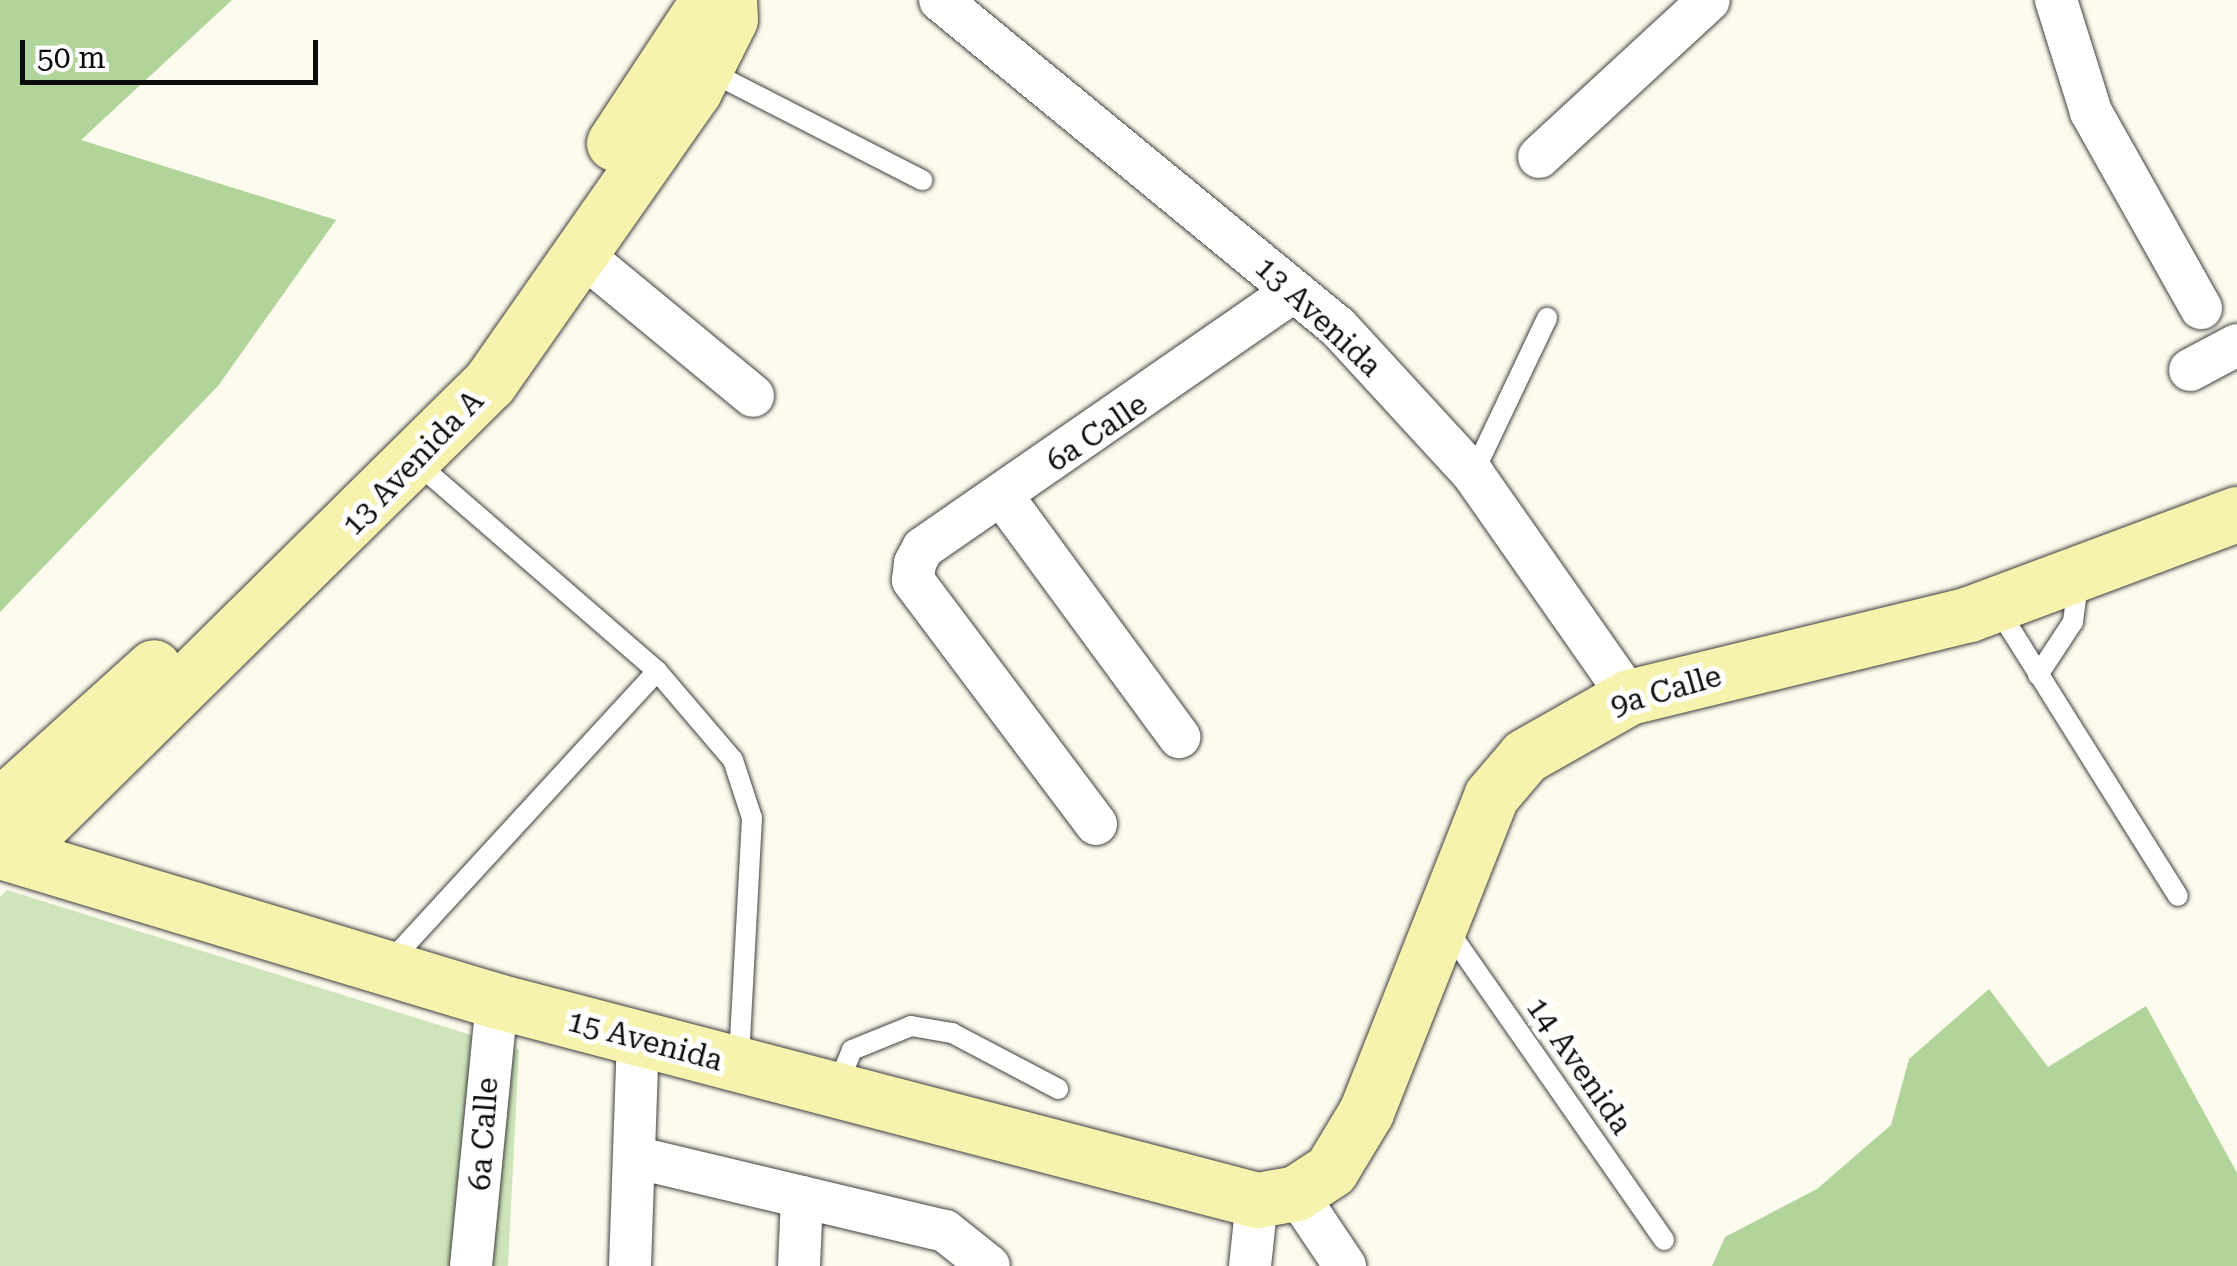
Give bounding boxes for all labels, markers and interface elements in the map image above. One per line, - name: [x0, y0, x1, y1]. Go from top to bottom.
- scale bar: [25, 20, 322, 82]
- text: 50 m: [37, 40, 106, 75]
- street label: 13 Avenida: [1248, 250, 1388, 384]
- street label: 13 Avenida A: [335, 383, 491, 543]
- street label: 6a Calle: [1040, 386, 1154, 480]
- street label: 9a Calle: [1607, 658, 1725, 724]
- street label: 14 Avenida: [1519, 991, 1639, 1141]
- street label: 15 Avenida: [564, 1003, 726, 1079]
- street label: 6a Calle: [462, 1076, 506, 1192]

